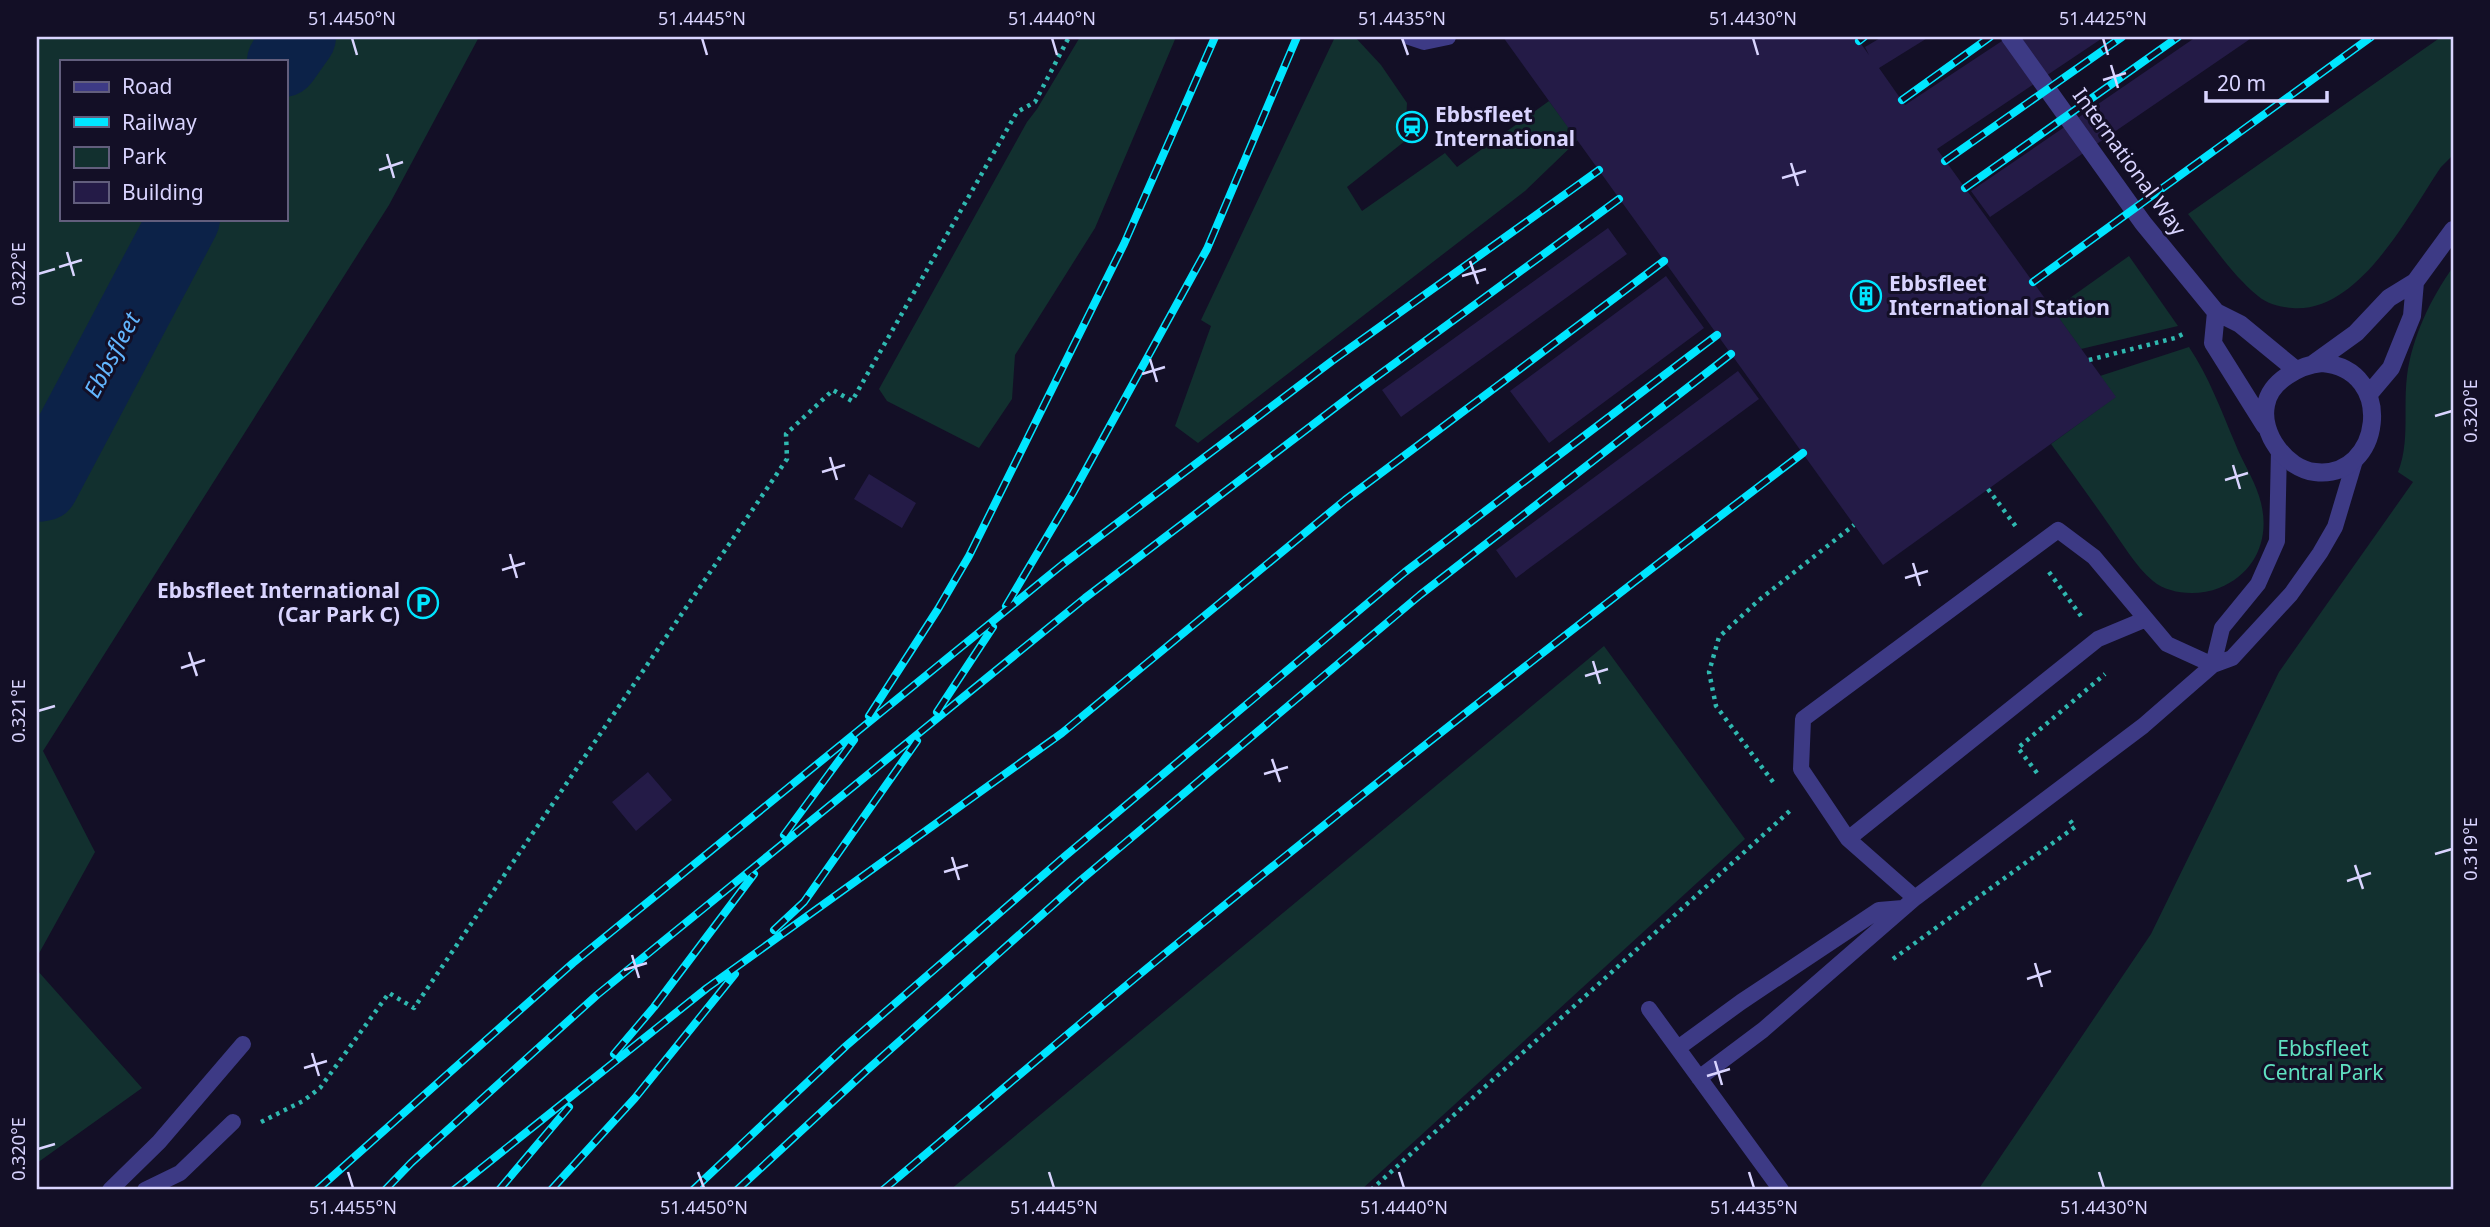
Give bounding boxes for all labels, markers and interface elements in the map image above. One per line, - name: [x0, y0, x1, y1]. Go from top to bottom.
- text: 51.4450°N: [308, 6, 396, 30]
- text: 51.4445°N: [658, 6, 746, 30]
- text: 51.4440°N: [1008, 6, 1096, 30]
- text: 51.4435°N: [1358, 6, 1446, 30]
- text: 51.4430°N: [1709, 6, 1797, 30]
- text: 51.4425°N: [2059, 6, 2147, 30]
- legend: [60, 60, 287, 220]
- scale bar: [2206, 60, 2327, 104]
- text: 20 m: [2217, 69, 2266, 97]
- text: Road: [122, 72, 172, 100]
- street label: International Way: [2067, 82, 2193, 241]
- place label: Ebbsfleet International: [1435, 100, 1575, 152]
- text: Railway: [122, 108, 197, 136]
- station icon: Ebbsfleet International: [1395, 110, 1429, 144]
- text: Park: [122, 142, 167, 170]
- text: Building: [122, 178, 204, 206]
- text: 0.322°E: [6, 242, 30, 306]
- place label: Ebbsfleet International Station: [1889, 269, 2110, 321]
- building icon: Ebbsfleet International Station: [1849, 279, 1883, 313]
- water label: Ebbsfleet: [75, 305, 148, 403]
- text: 0.320°E: [2458, 379, 2482, 443]
- place label: Ebbsfleet International (Car Park C): [157, 576, 400, 628]
- parking icon: Ebbsfleet International (Car Park C): [406, 586, 440, 620]
- text: 0.321°E: [6, 679, 30, 743]
- text: 0.319°E: [2458, 817, 2482, 881]
- park label: Ebbsfleet Central Park: [2263, 1034, 2384, 1086]
- text: 0.320°E: [6, 1117, 30, 1181]
- text: 51.4455°N: [309, 1195, 397, 1219]
- text: 51.4450°N: [660, 1195, 748, 1219]
- text: 51.4445°N: [1010, 1195, 1098, 1219]
- text: 51.4440°N: [1360, 1195, 1448, 1219]
- text: 51.4435°N: [1710, 1195, 1798, 1219]
- text: 51.4430°N: [2060, 1195, 2148, 1219]

